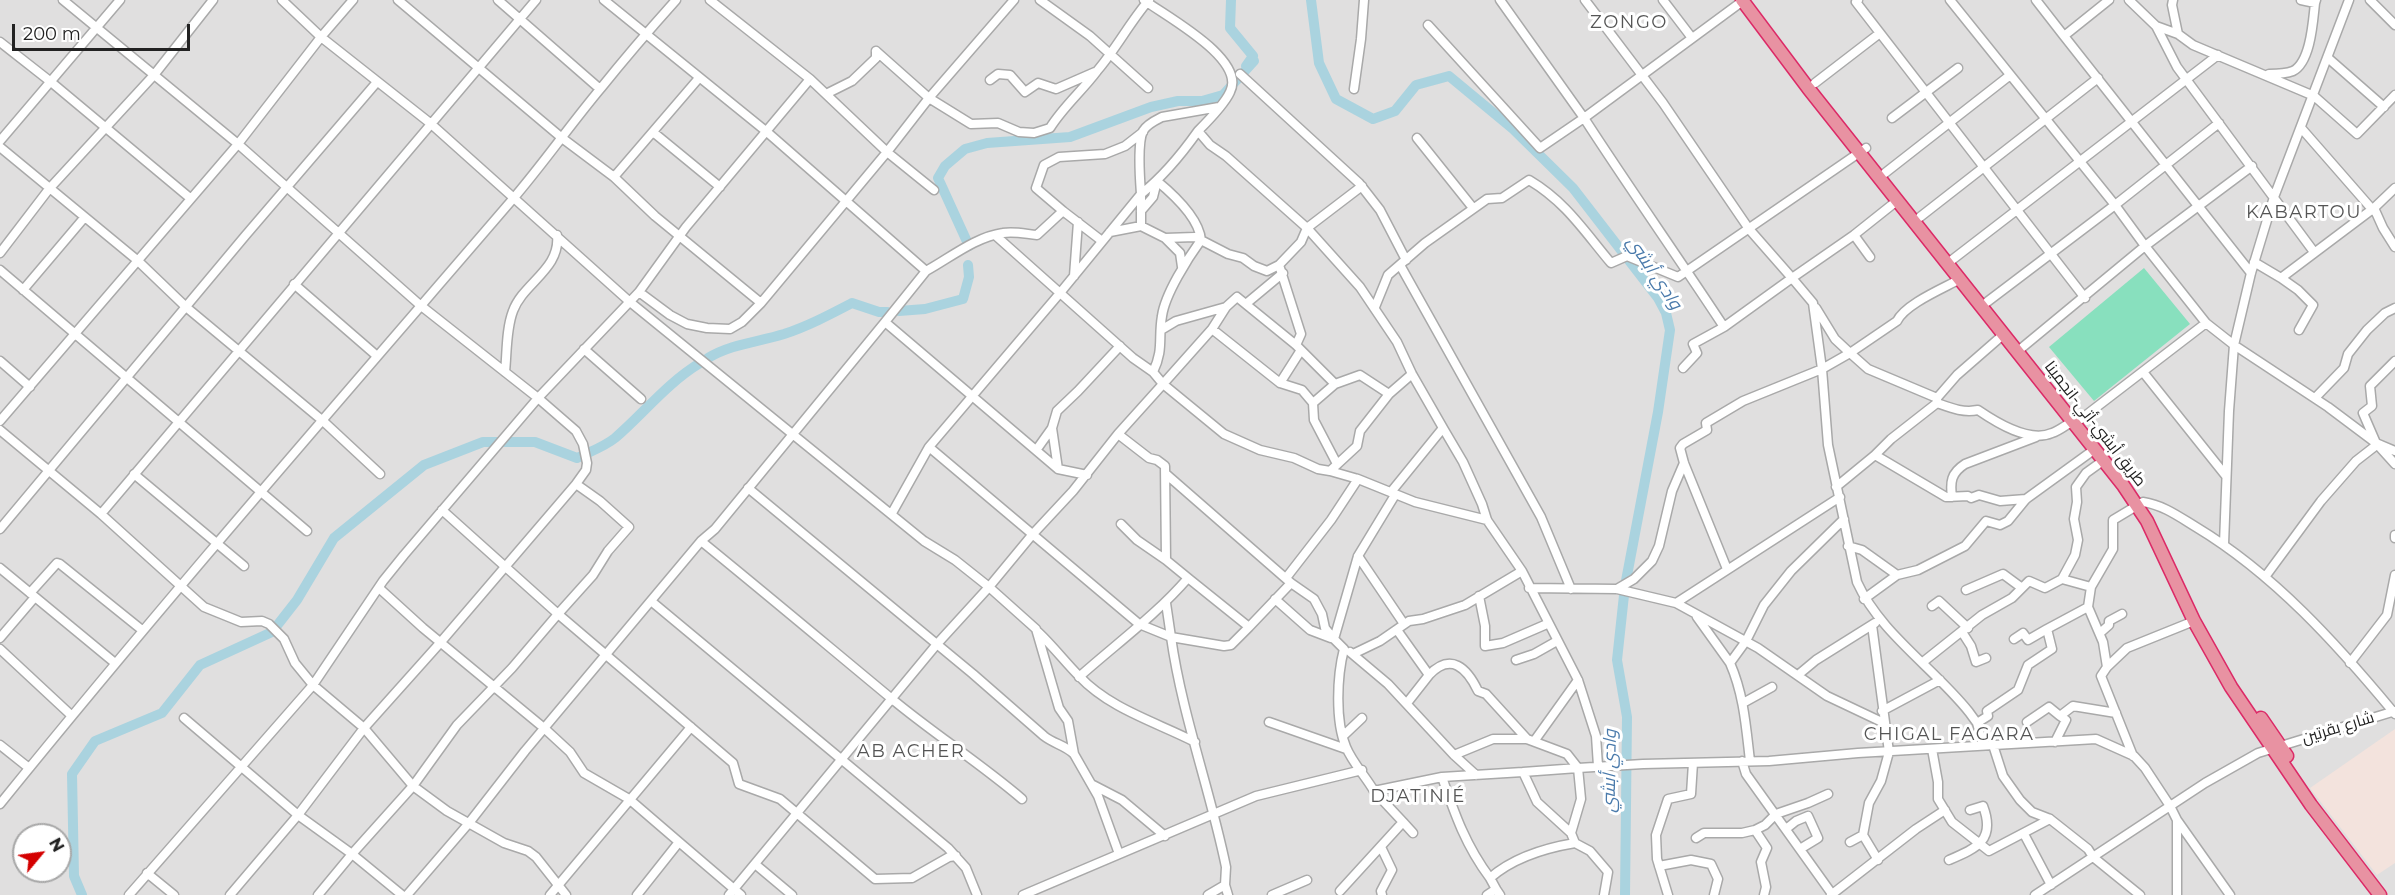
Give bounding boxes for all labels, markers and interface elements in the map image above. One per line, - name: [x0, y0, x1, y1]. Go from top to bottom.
- scale bar: [15, 12, 194, 50]
- district label: ZONGO: [1590, 12, 1668, 34]
- text: 200 m: [23, 23, 81, 45]
- district label: KABARTOU: [2246, 202, 2362, 224]
- water label: وادي أبشي: [1622, 232, 1686, 314]
- street label: طريق أبشي-أتي-انجمينا: [2040, 358, 2150, 490]
- street label: شارع بقرتين: [2300, 708, 2376, 748]
- district label: CHIGAL FAGARA: [1864, 724, 2034, 746]
- water label: وادي أبشي: [1598, 729, 1622, 813]
- district label: AB ACHER: [857, 741, 965, 763]
- district label: DJATINIÉ: [1370, 786, 1466, 808]
- north arrow: [12, 823, 72, 883]
- text: N: [45, 835, 68, 855]

